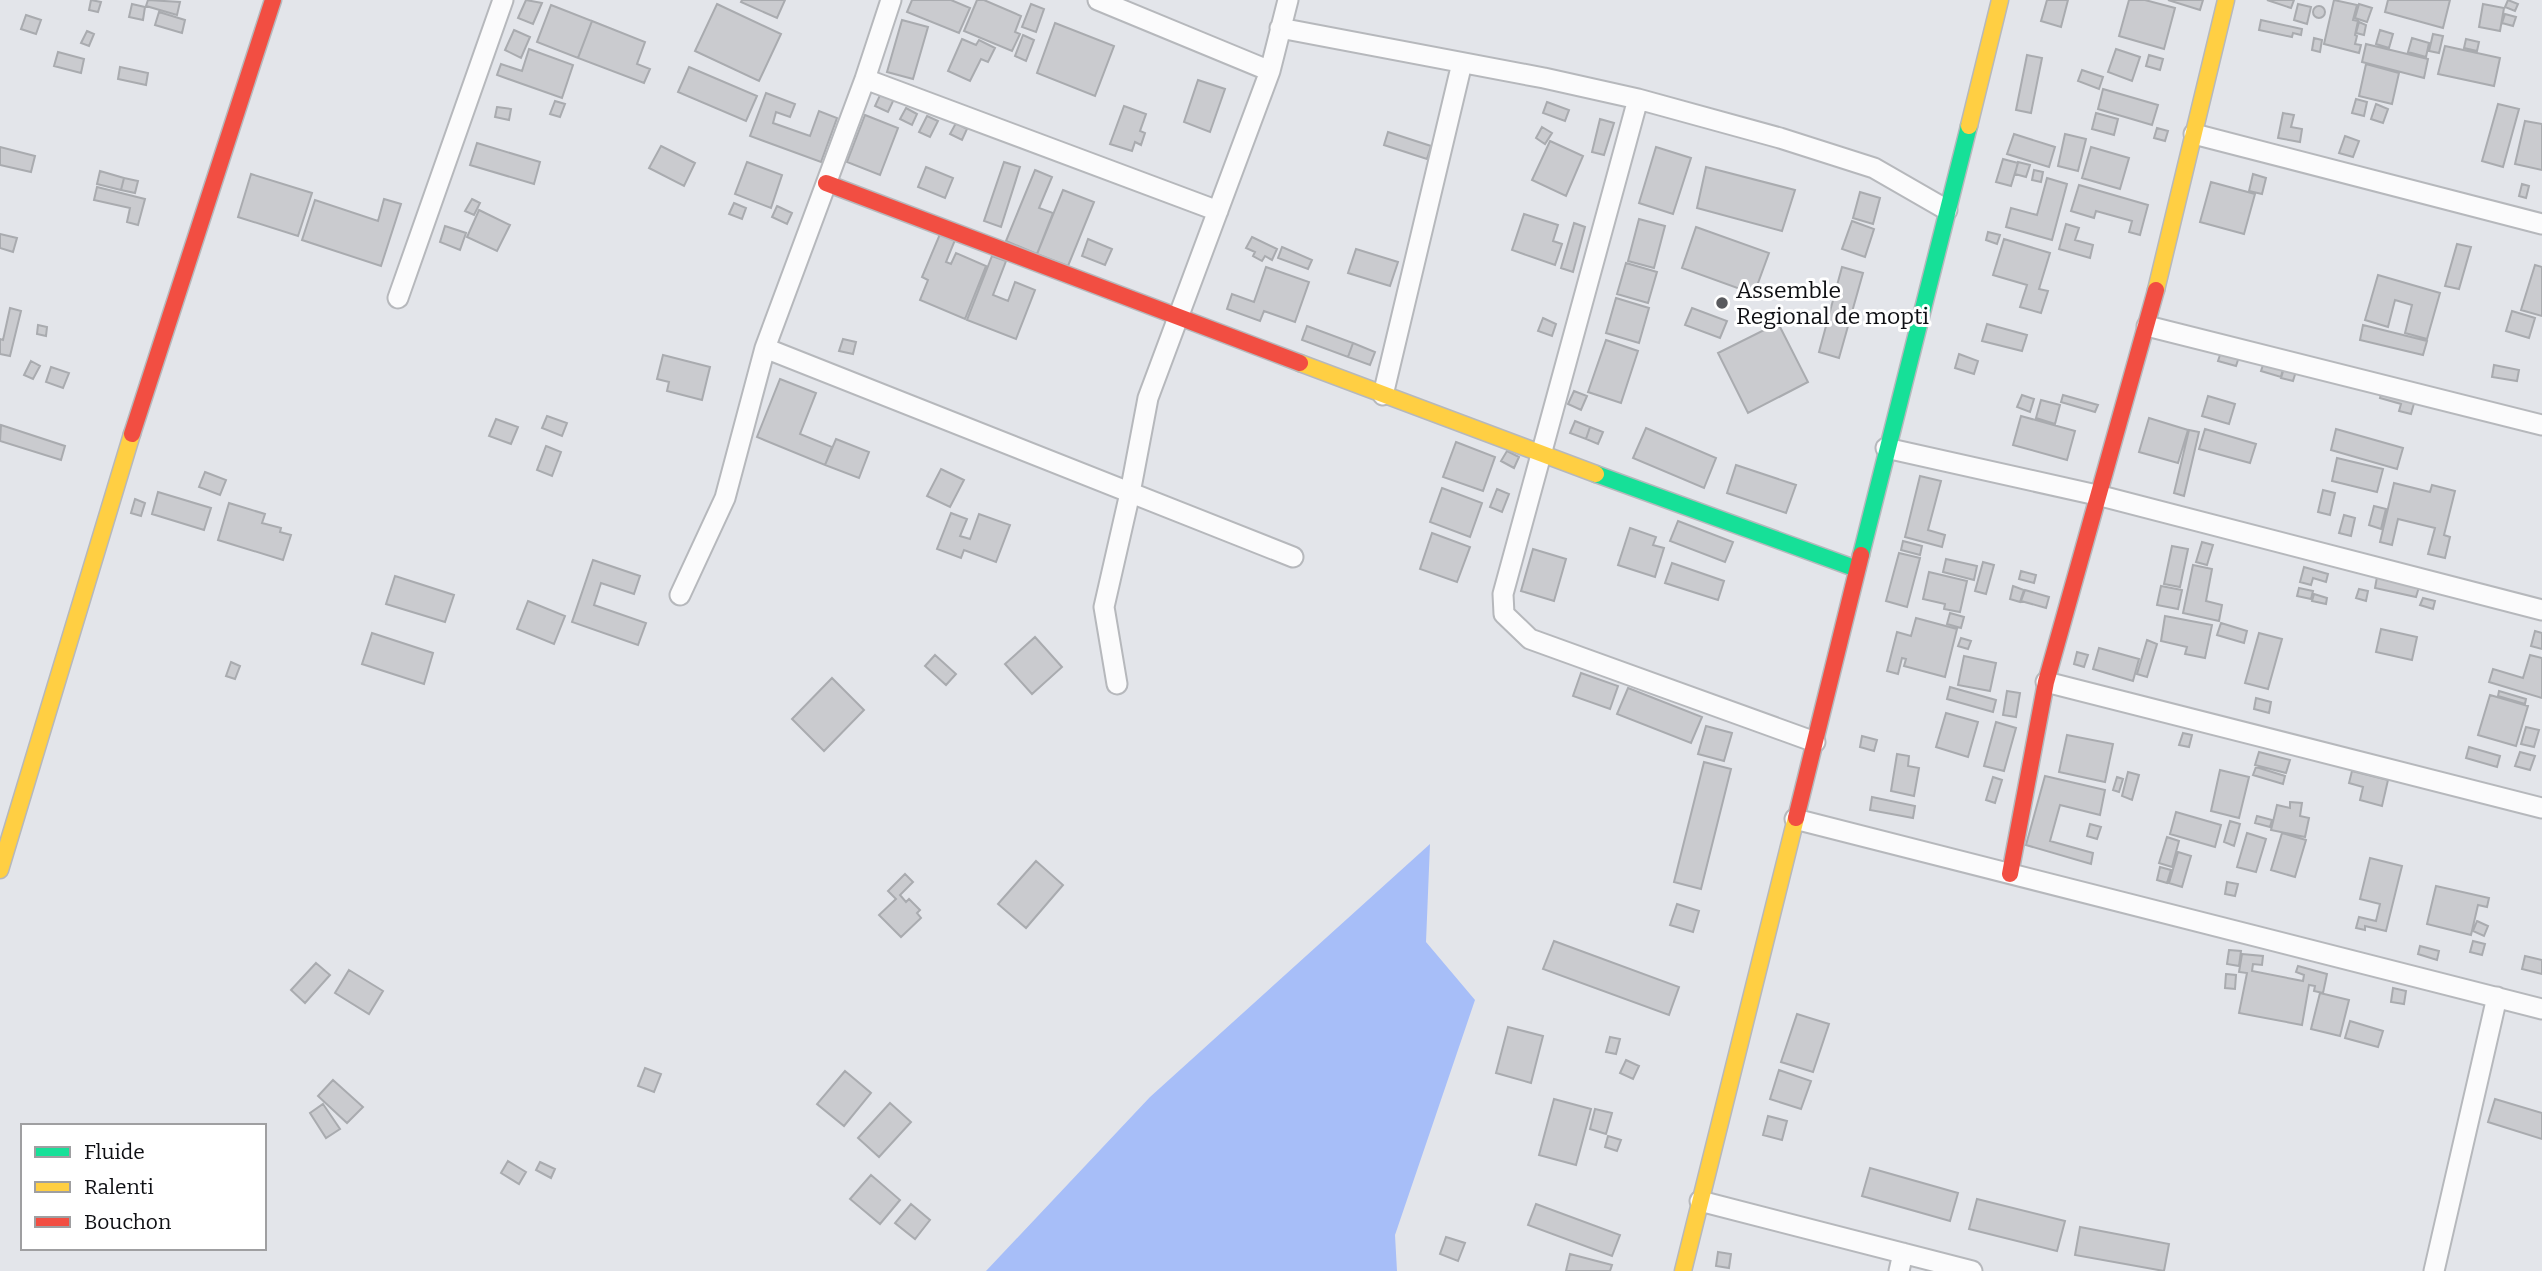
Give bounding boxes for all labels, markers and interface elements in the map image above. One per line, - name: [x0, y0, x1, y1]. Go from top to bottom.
- place label: Assemble Regional de mopti: [1736, 276, 1929, 330]
- marker: Assemble Regional de mopti: [1714, 295, 1730, 311]
- legend: [21, 1124, 266, 1250]
- text: Fluide: [84, 1139, 145, 1165]
- text: Ralenti: [84, 1174, 154, 1200]
- text: Bouchon: [84, 1209, 171, 1235]

